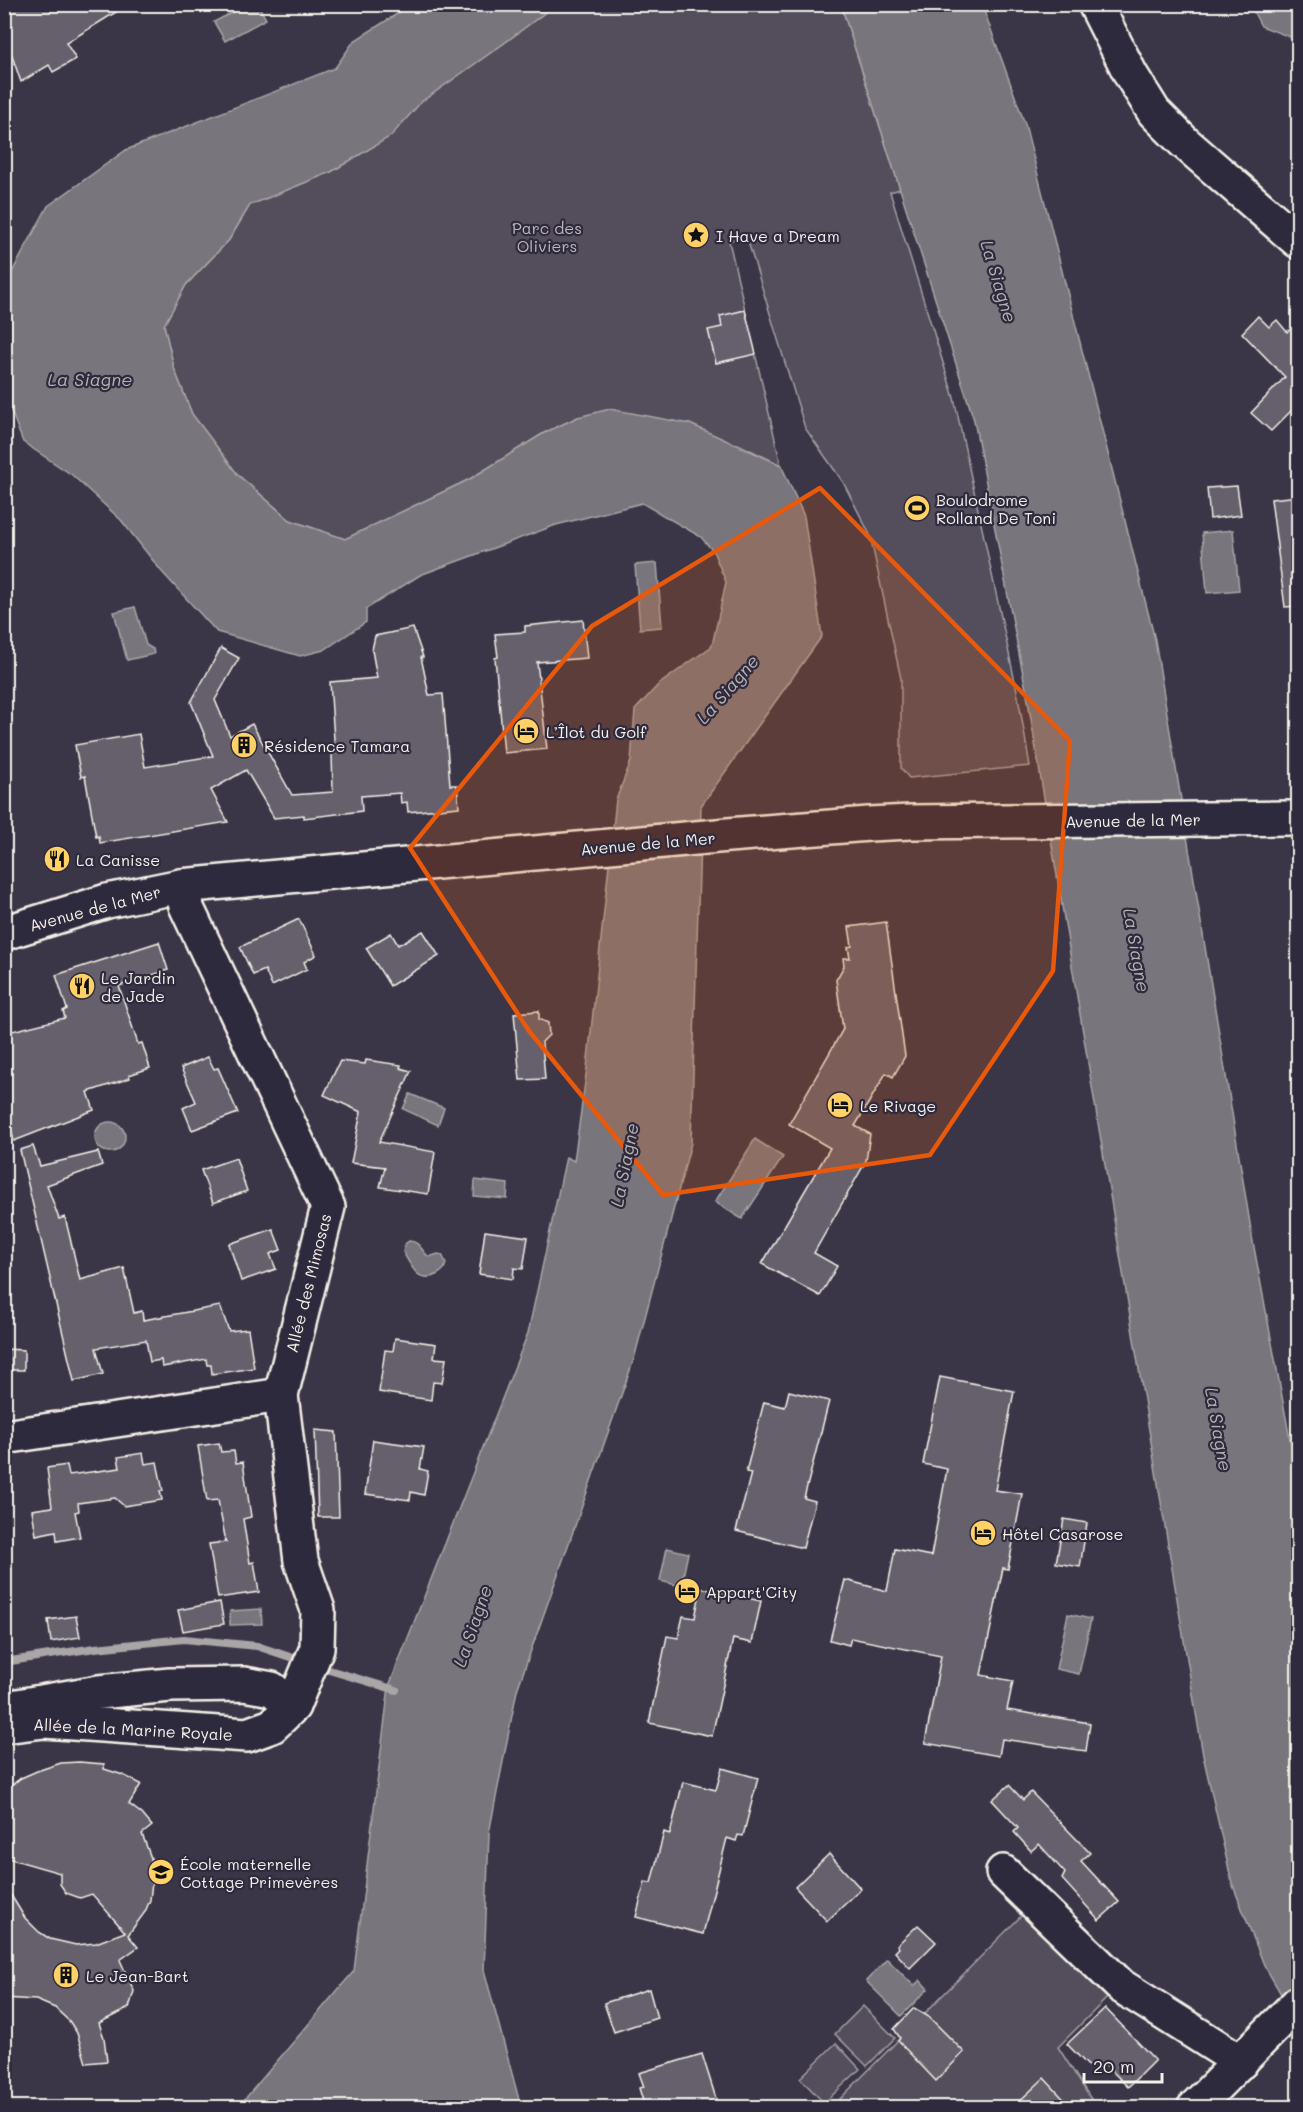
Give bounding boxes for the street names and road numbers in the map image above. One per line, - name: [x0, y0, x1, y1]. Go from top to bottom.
- street label: Avenue de la Mer: [1065, 808, 1201, 832]
- street label: Avenue de la Mer: [580, 827, 716, 859]
- street label: Avenue de la Mer: [27, 880, 163, 936]
- street label: Allée des Mimosas: [281, 1211, 335, 1355]
- street label: Allée de la Marine Royale: [33, 1713, 233, 1745]

